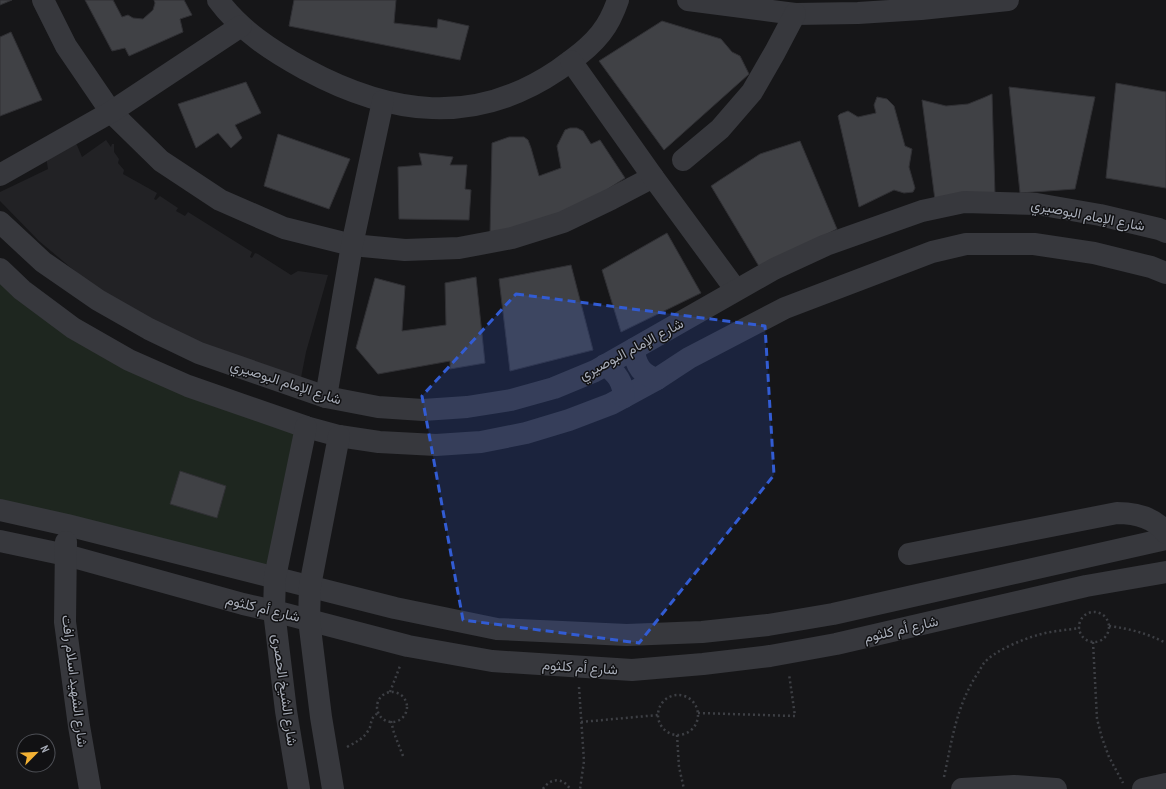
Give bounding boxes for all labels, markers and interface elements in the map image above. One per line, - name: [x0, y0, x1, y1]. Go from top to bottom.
- street label: شارع الإمام البوصيري: [1029, 195, 1146, 238]
- street label: شارع الإمام البوصيري: [576, 314, 688, 387]
- street label: شارع الإمام البوصيري: [227, 356, 344, 411]
- street label: شارع أم كلثوم: [224, 590, 302, 628]
- street label: شارع أم كلثوم: [862, 612, 940, 648]
- street label: شارع الشهيد اسلام رافت: [56, 614, 92, 748]
- street label: شارع الشيخ الحصرى: [266, 633, 302, 747]
- street label: شارع أم كلثوم: [541, 655, 618, 681]
- north arrow: [16, 733, 56, 773]
- text: N: [38, 743, 53, 755]

